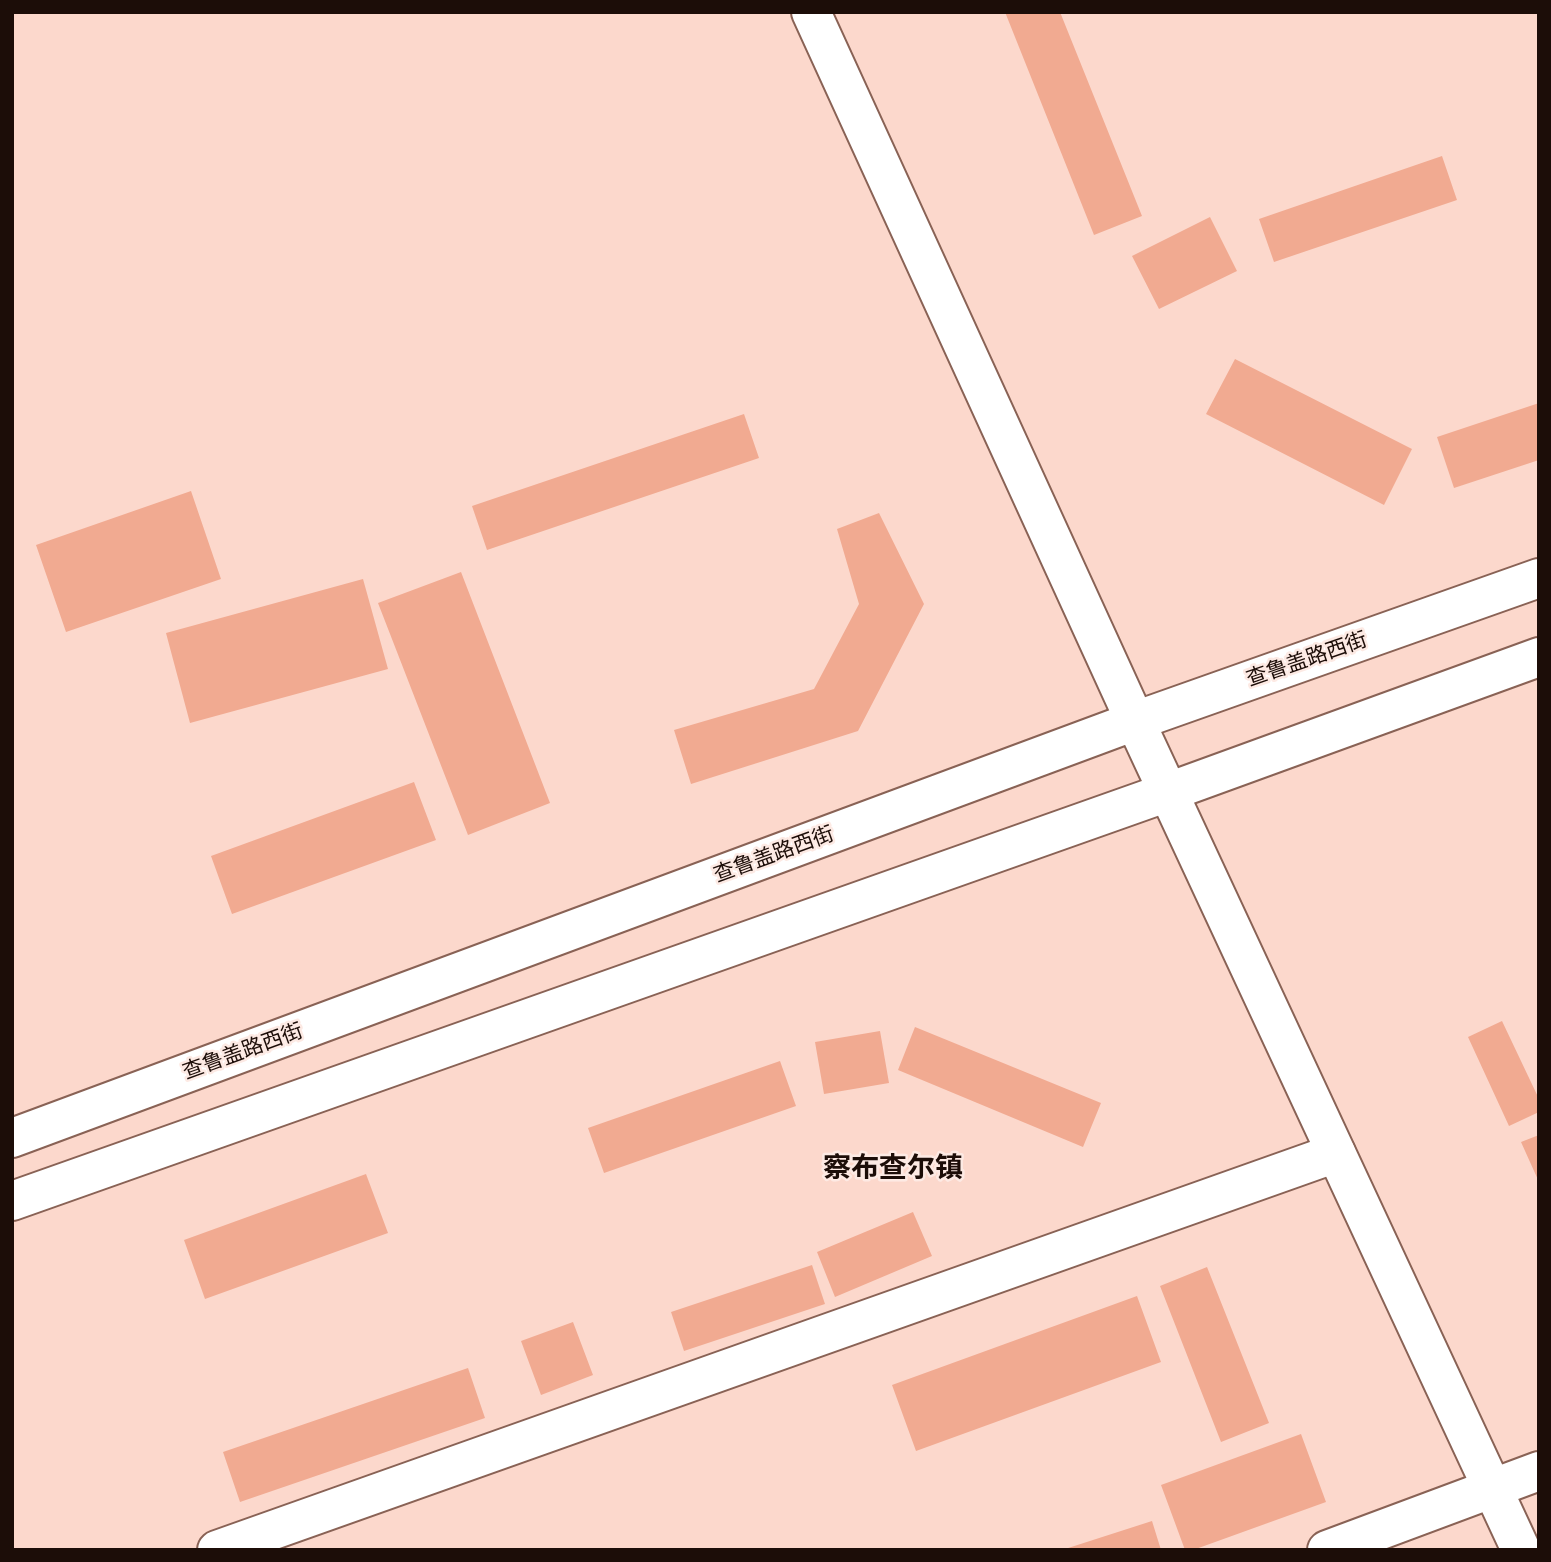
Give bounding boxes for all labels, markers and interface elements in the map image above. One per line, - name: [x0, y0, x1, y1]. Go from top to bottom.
- street label: 查鲁盖路西街: [1243, 628, 1371, 692]
- street label: 查鲁盖路西街: [710, 822, 838, 888]
- street label: 查鲁盖路西街: [179, 1019, 307, 1085]
- district label: 察布查尔镇: [823, 1152, 963, 1186]

